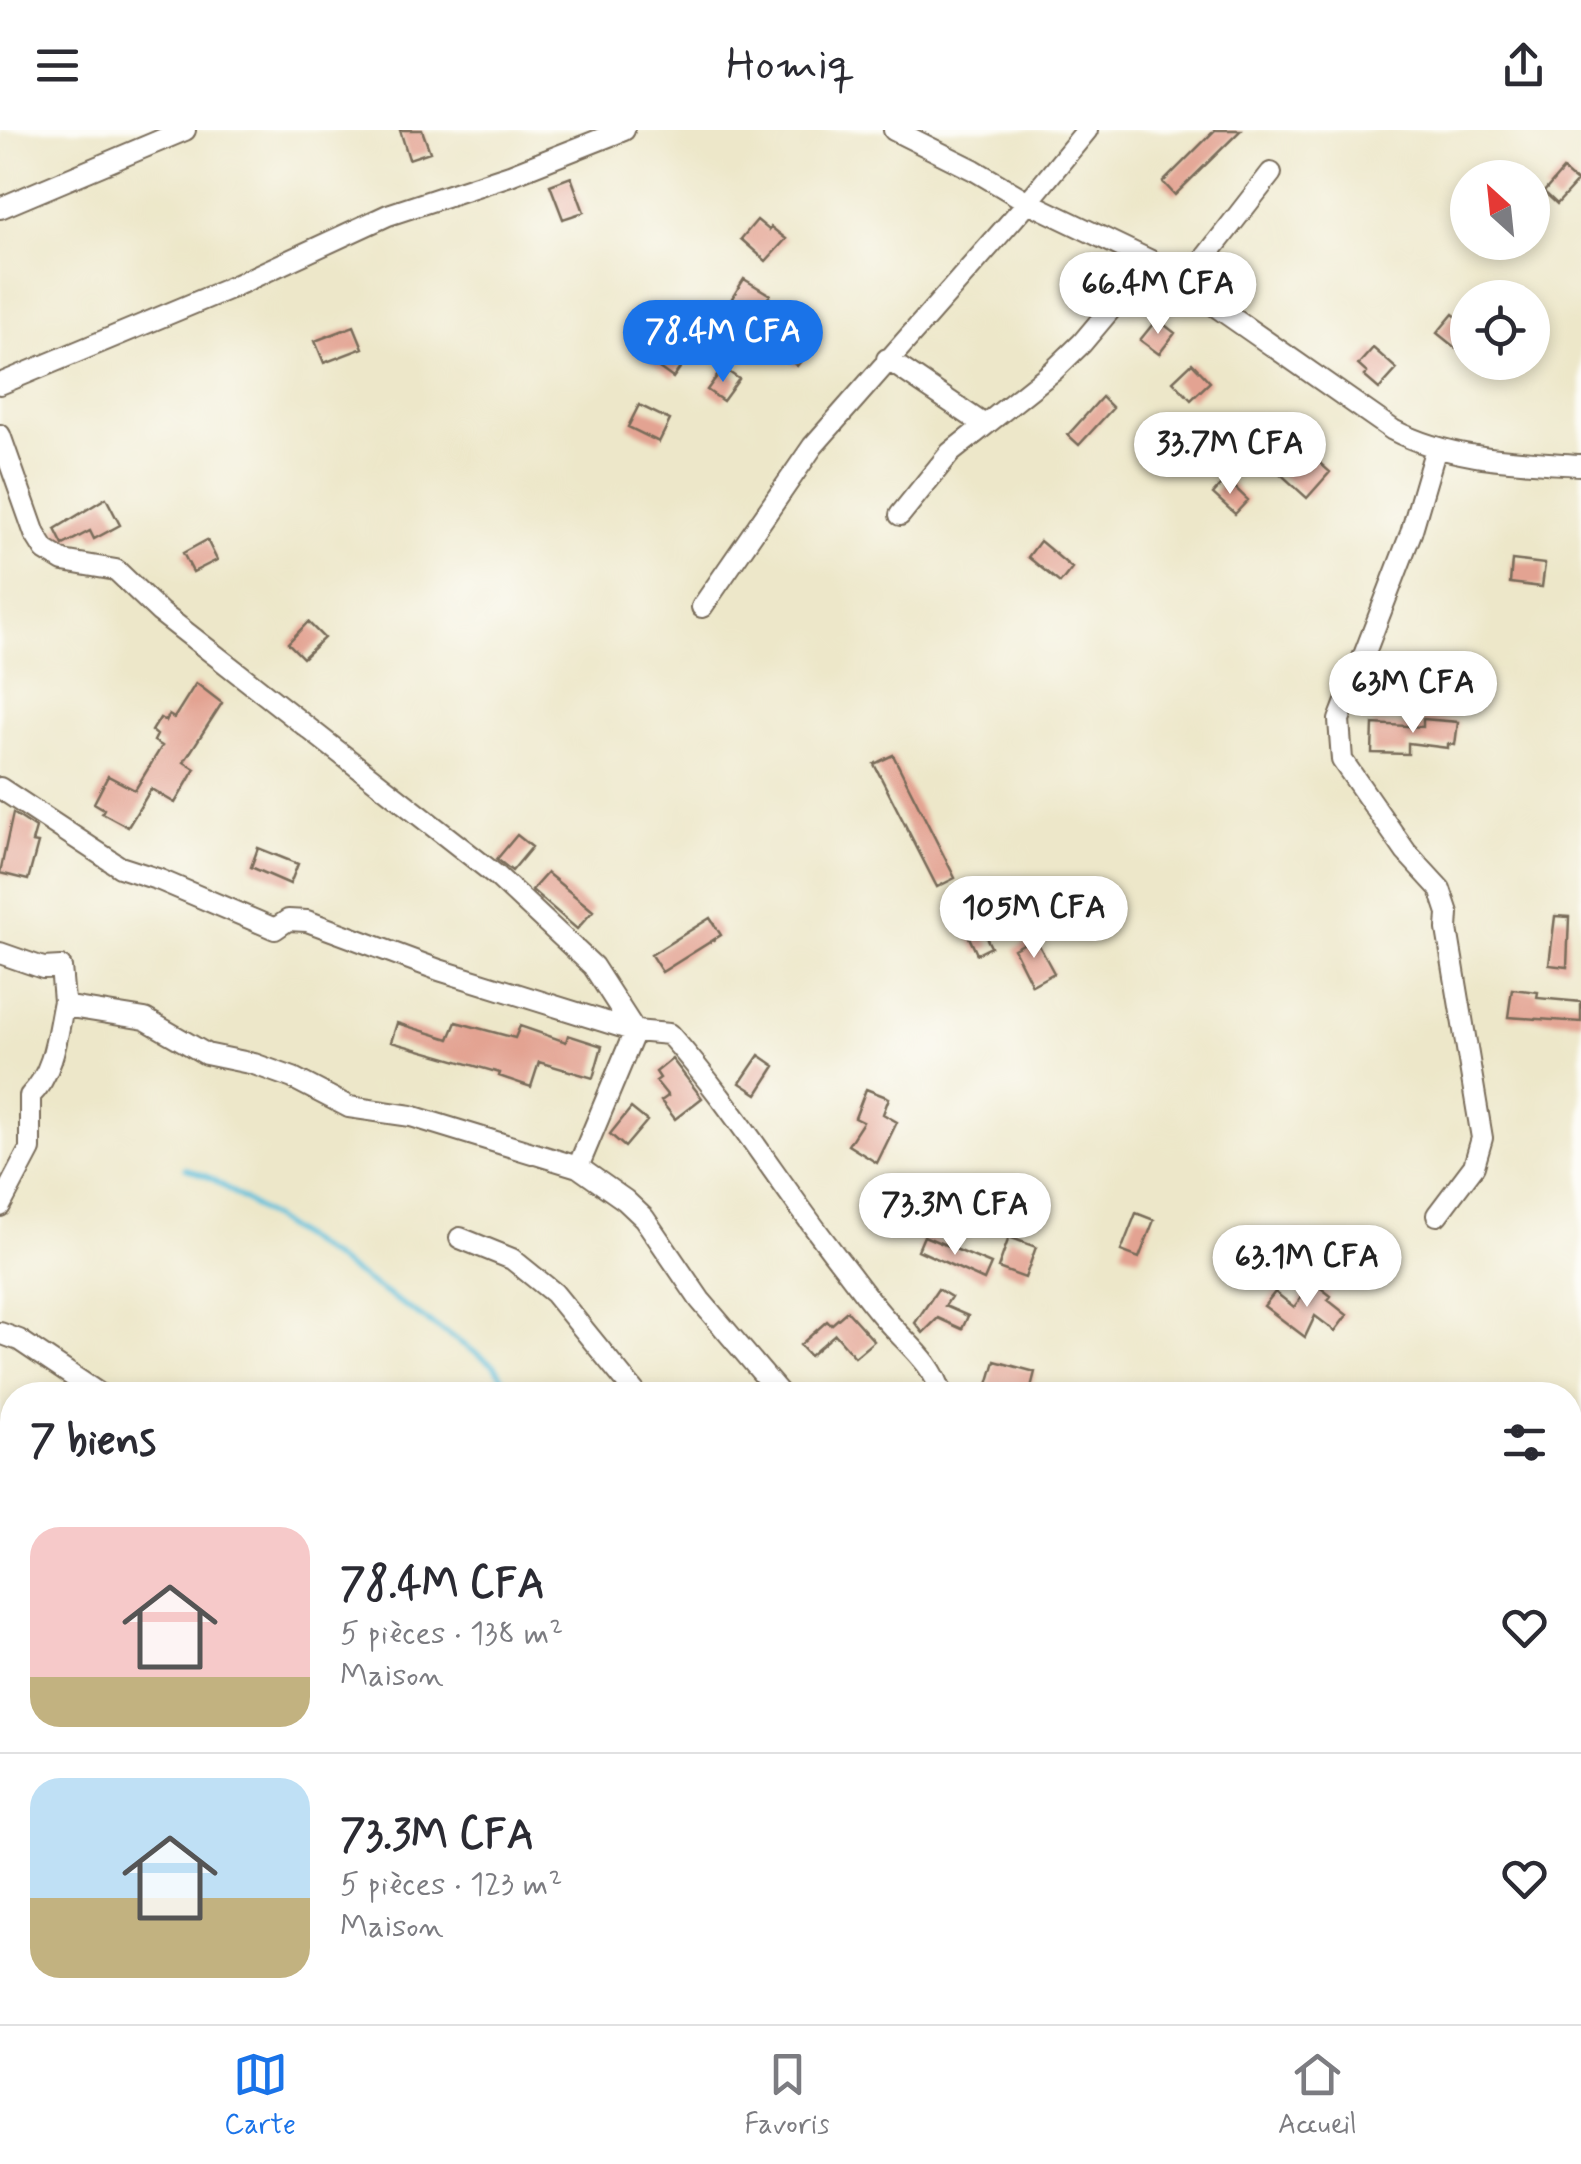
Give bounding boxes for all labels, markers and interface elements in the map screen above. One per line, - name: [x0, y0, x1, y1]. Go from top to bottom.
- text: Homiq: [726, 36, 855, 95]
- icon: menu: [30, 38, 85, 93]
- icon: share: [1496, 38, 1551, 93]
- north arrow: [1450, 160, 1550, 260]
- map controls: [1450, 160, 1550, 380]
- pin: 66.4M CFA: [1044, 252, 1272, 337]
- text: 66.4M CFA: [1081, 263, 1235, 305]
- button: locate: [1450, 280, 1550, 380]
- pin: 78.4M CFA: [609, 300, 837, 385]
- text: 78.4M CFA: [645, 311, 801, 353]
- pin: 33.7M CFA: [1116, 412, 1344, 497]
- text: 33.7M CFA: [1156, 423, 1304, 465]
- pin: 63M CFA: [1321, 651, 1505, 736]
- text: 63M CFA: [1351, 662, 1475, 704]
- pin: 105M CFA: [931, 876, 1137, 961]
- text: 105M CFA: [962, 887, 1106, 929]
- pin: 73.3M CFA: [841, 1173, 1069, 1258]
- text: 73.3M CFA: [881, 1184, 1029, 1226]
- pin: 63.1M CFA: [1193, 1225, 1421, 1310]
- text: 63.1M CFA: [1235, 1236, 1379, 1278]
- text: 7 biens: [30, 1415, 156, 1470]
- icon: filters: [1497, 1415, 1552, 1470]
- text: 78.4M CFA: [340, 1558, 545, 1613]
- icon: home: [110, 1567, 230, 1687]
- icon: heart: [1497, 1600, 1552, 1655]
- text: 5 pièces · 138 m²: [340, 1613, 563, 1655]
- text: Maison: [340, 1655, 444, 1697]
- text: 73.3M CFA: [340, 1809, 534, 1864]
- icon: home: [110, 1818, 230, 1938]
- icon: heart: [1497, 1851, 1552, 1906]
- text: 5 pièces · 123 m²: [340, 1864, 562, 1906]
- text: Maison: [340, 1906, 444, 1948]
- tab: Carte: [224, 2047, 296, 2144]
- tab: Favoris: [745, 2047, 830, 2144]
- tab: Accueil: [1278, 2047, 1357, 2144]

